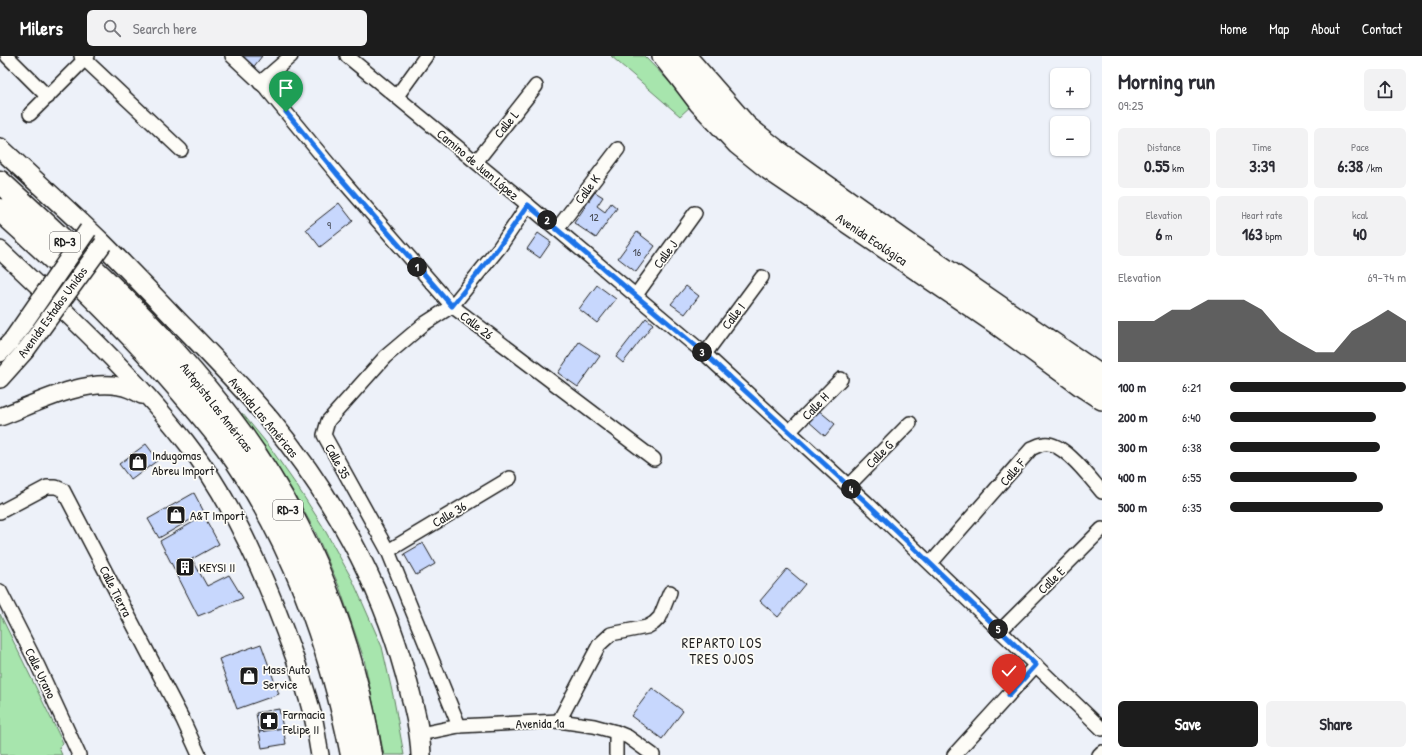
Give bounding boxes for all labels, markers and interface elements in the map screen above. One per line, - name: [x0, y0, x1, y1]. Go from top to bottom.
- search box: [87, 10, 367, 46]
- text: Milers: [20, 15, 63, 41]
- icon: search: [101, 17, 123, 39]
- text: Search here: [133, 18, 197, 39]
- text: Home: [1220, 19, 1247, 38]
- text: Map: [1269, 19, 1289, 38]
- text: About: [1311, 19, 1340, 38]
- text: Contact: [1362, 19, 1402, 38]
- text: Morning run: [1118, 66, 1215, 96]
- map controls: [1050, 68, 1090, 156]
- button: +: [1050, 68, 1090, 108]
- button: share: [1364, 69, 1406, 111]
- pin: [269, 71, 303, 112]
- icon: arrive: [275, 77, 297, 99]
- text: 09:25: [1118, 96, 1143, 114]
- street label: Calle L: [489, 106, 523, 142]
- button: −: [1050, 116, 1090, 156]
- street label: Camino de Juan López: [433, 124, 523, 204]
- text: Distance: [1147, 140, 1181, 154]
- text: Time: [1252, 140, 1272, 154]
- text: Pace: [1351, 140, 1369, 154]
- text: 0.55: [1144, 154, 1170, 177]
- text: 3:39: [1249, 154, 1275, 177]
- text: 6:38: [1338, 154, 1363, 177]
- text: km: [1170, 161, 1184, 175]
- text: /km: [1363, 161, 1382, 175]
- street label: Calle K: [570, 170, 604, 208]
- text: Elevation: [1146, 208, 1182, 222]
- text: Heart rate: [1241, 208, 1283, 222]
- text: kcal: [1352, 208, 1368, 222]
- street label: Avenida Ecológica: [833, 209, 911, 269]
- pin: 2: [537, 210, 557, 230]
- house number: 12: [589, 210, 599, 224]
- text: 2: [544, 213, 550, 227]
- house number: 9: [327, 218, 331, 232]
- text: 6: [1156, 222, 1162, 245]
- text: 163: [1242, 222, 1263, 245]
- text: 40: [1353, 222, 1367, 245]
- text: m: [1162, 229, 1172, 243]
- text: bpm: [1263, 229, 1282, 243]
- road number: RD-3: [50, 232, 80, 252]
- street label: Calle J: [649, 236, 681, 272]
- house number: 16: [633, 245, 642, 259]
- pin: 1: [407, 257, 427, 277]
- text: 1: [415, 260, 419, 274]
- street label: Avenida Estados Unidos: [13, 263, 91, 361]
- text: Elevation: [1118, 268, 1161, 286]
- text: 69–74 m: [1367, 268, 1406, 286]
- street label: Calle I: [717, 299, 749, 333]
- street label: Calle 26: [457, 307, 497, 343]
- pin: 3: [692, 342, 712, 362]
- text: 3: [700, 345, 704, 359]
- street label: Autopista Las Américas: [176, 359, 258, 455]
- street label: Avenida Las Américas: [225, 373, 303, 461]
- text: 100 m: [1118, 378, 1146, 396]
- text: 6:21: [1182, 378, 1201, 396]
- street label: Calle H: [797, 388, 833, 424]
- text: 200 m: [1118, 408, 1148, 426]
- text: 6:40: [1182, 408, 1201, 426]
- street label: Calle G: [861, 436, 897, 472]
- text: 300 m: [1118, 438, 1147, 456]
- text: 6:38: [1182, 438, 1202, 456]
- street label: Calle 35: [321, 440, 355, 482]
- place label: Indugomas Abreu Import: [152, 446, 215, 479]
- shop icon: Indugomas Abreu Import: [127, 451, 149, 473]
- street label: Calle F: [995, 454, 1030, 490]
- text: 400 m: [1118, 468, 1146, 486]
- text: 6:55: [1182, 468, 1201, 486]
- pin: 4: [841, 479, 861, 499]
- text: 4: [849, 482, 853, 496]
- street label: Calle 36: [429, 497, 469, 531]
- text: 500 m: [1118, 498, 1147, 516]
- text: 6:35: [1182, 498, 1202, 516]
- road number: RD-3: [273, 500, 303, 520]
- shop icon: A&T Import: [165, 504, 187, 526]
- place label: A&T Import: [190, 506, 245, 524]
- building icon: KEYSI II: [174, 556, 196, 578]
- place label: KEYSI II: [199, 558, 235, 576]
- street label: Calle Tierra: [95, 562, 137, 620]
- street label: Calle E: [1033, 562, 1069, 598]
- pin: 5: [988, 619, 1008, 639]
- text: 5: [996, 622, 1000, 636]
- district label: REPARTO LOS TRES OJOS: [682, 633, 762, 668]
- street label: Calle Urano: [21, 645, 61, 701]
- pin: [992, 654, 1026, 695]
- place label: Mass Auto Service: [263, 660, 310, 693]
- icon: check: [998, 660, 1020, 682]
- shop icon: Mass Auto Service: [238, 665, 260, 687]
- button: Save: [1118, 701, 1258, 747]
- button: Share: [1266, 701, 1406, 747]
- place label: Farmacia Felipe II: [282, 705, 325, 738]
- pharmacy icon: Farmacia Felipe II: [258, 710, 280, 732]
- street label: Avenida 1a: [516, 714, 564, 732]

